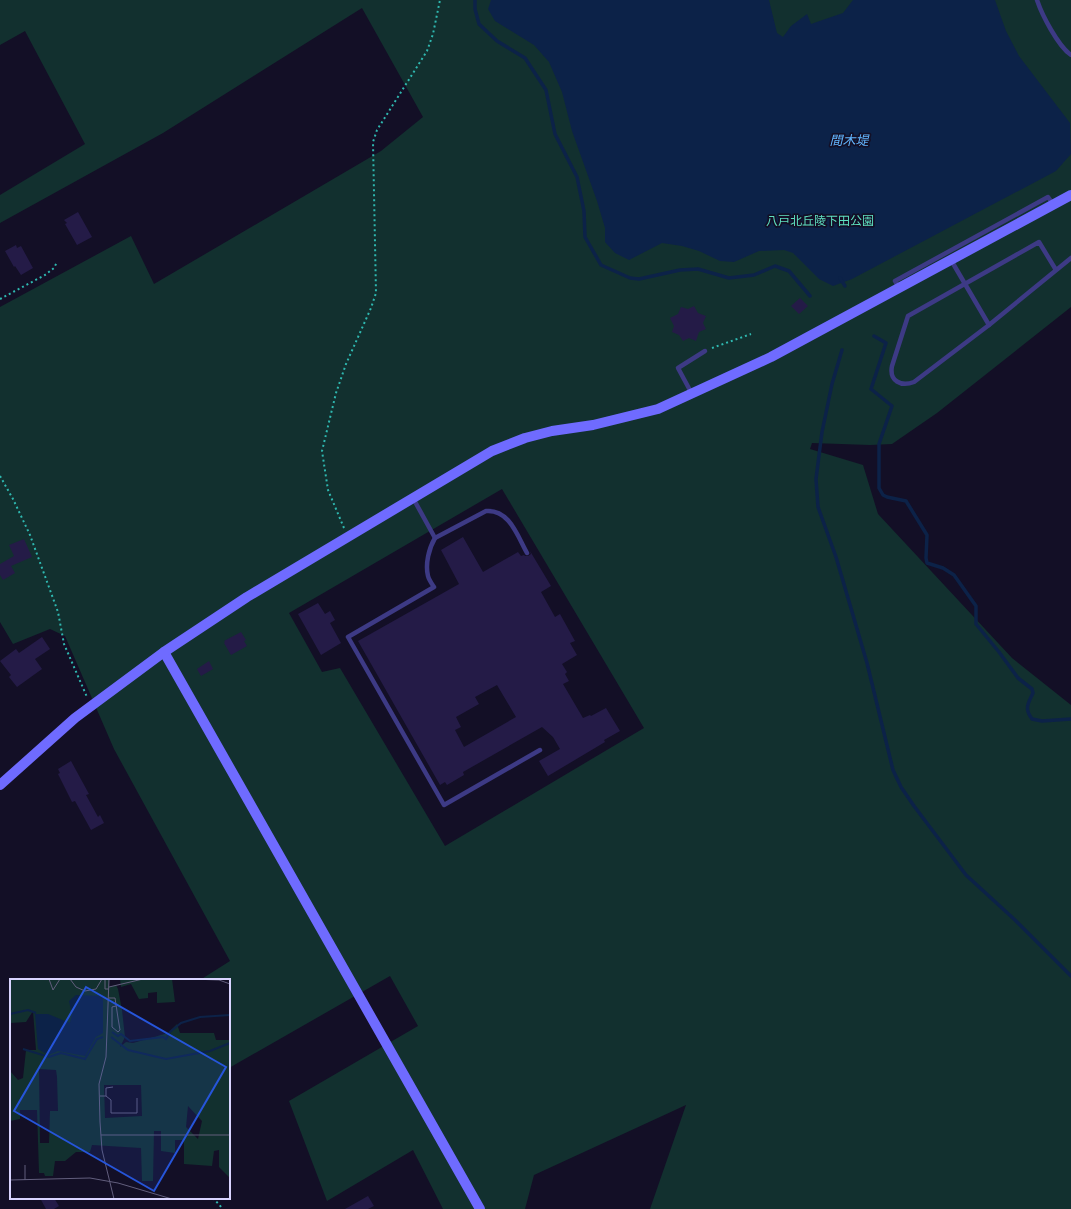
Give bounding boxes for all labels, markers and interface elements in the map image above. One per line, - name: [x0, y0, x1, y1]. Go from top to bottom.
- water label: 間木堤: [829, 132, 870, 150]
- park label: 八戸北丘陵下田公園: [766, 213, 874, 230]
- inset map: [10, 979, 230, 1199]

